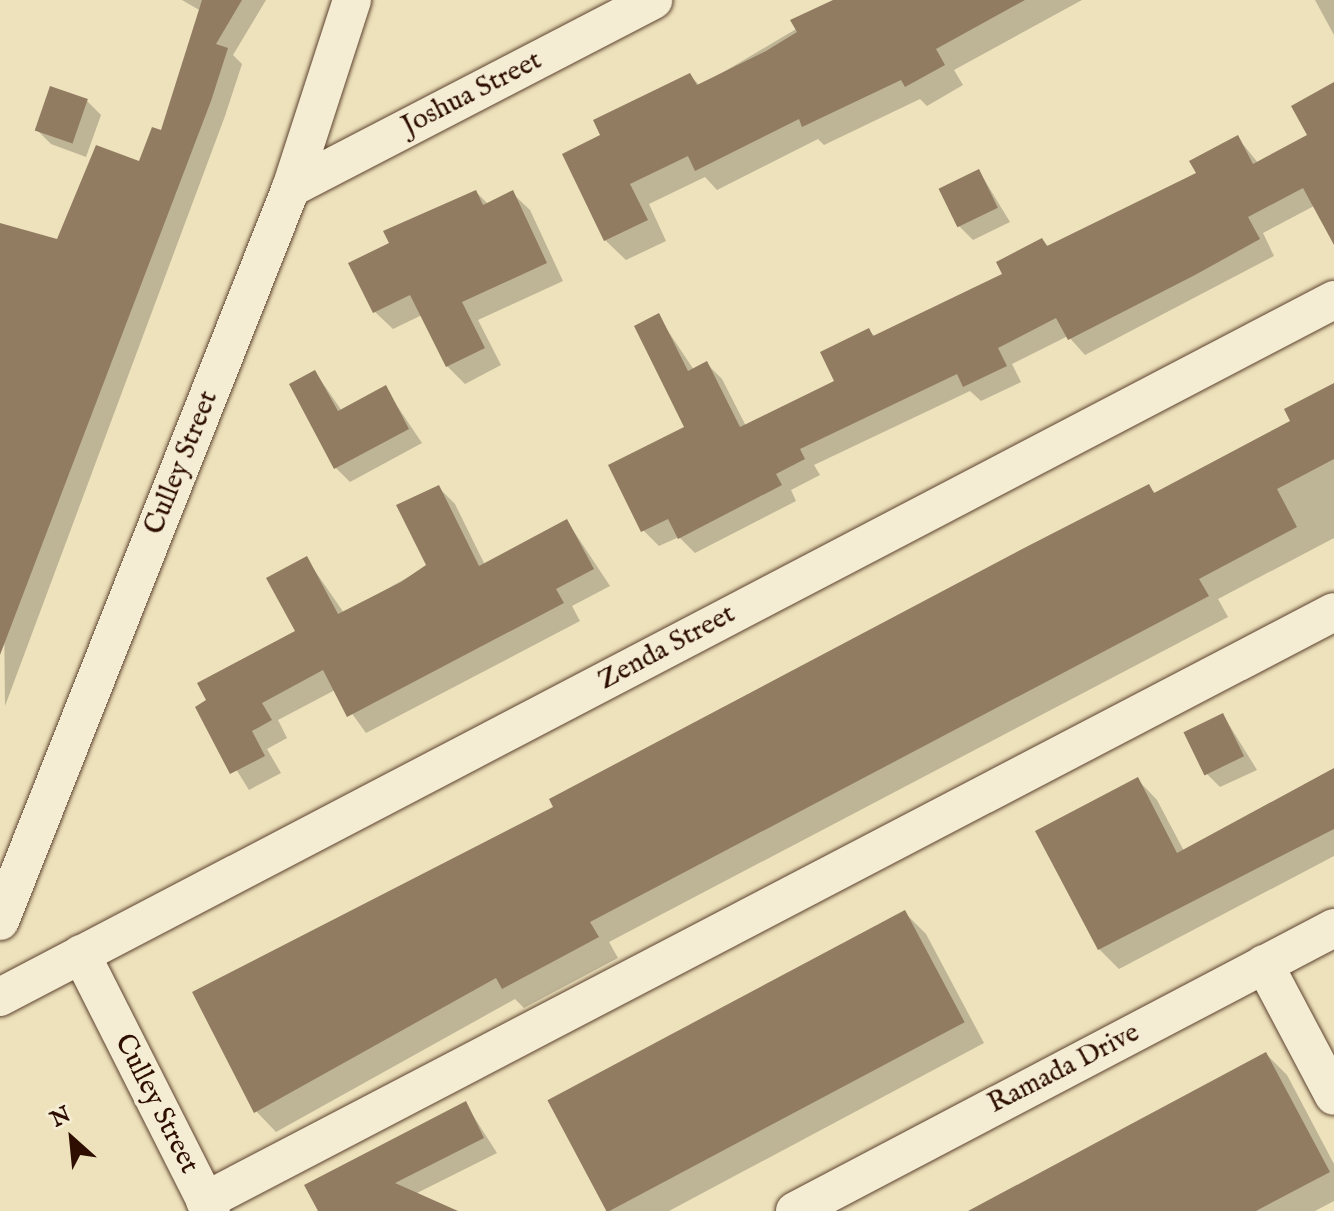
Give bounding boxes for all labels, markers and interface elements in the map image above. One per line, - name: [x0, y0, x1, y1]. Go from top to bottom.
- street label: Joshua Street: [396, 44, 548, 144]
- street label: Culley Street: [138, 386, 226, 540]
- street label: Zenda Street: [593, 598, 741, 698]
- street label: Ramada Drive: [983, 1016, 1145, 1122]
- street label: Culley Street: [107, 1029, 205, 1179]
- north arrow: [32, 1099, 112, 1179]
- text: N: [46, 1101, 76, 1134]

